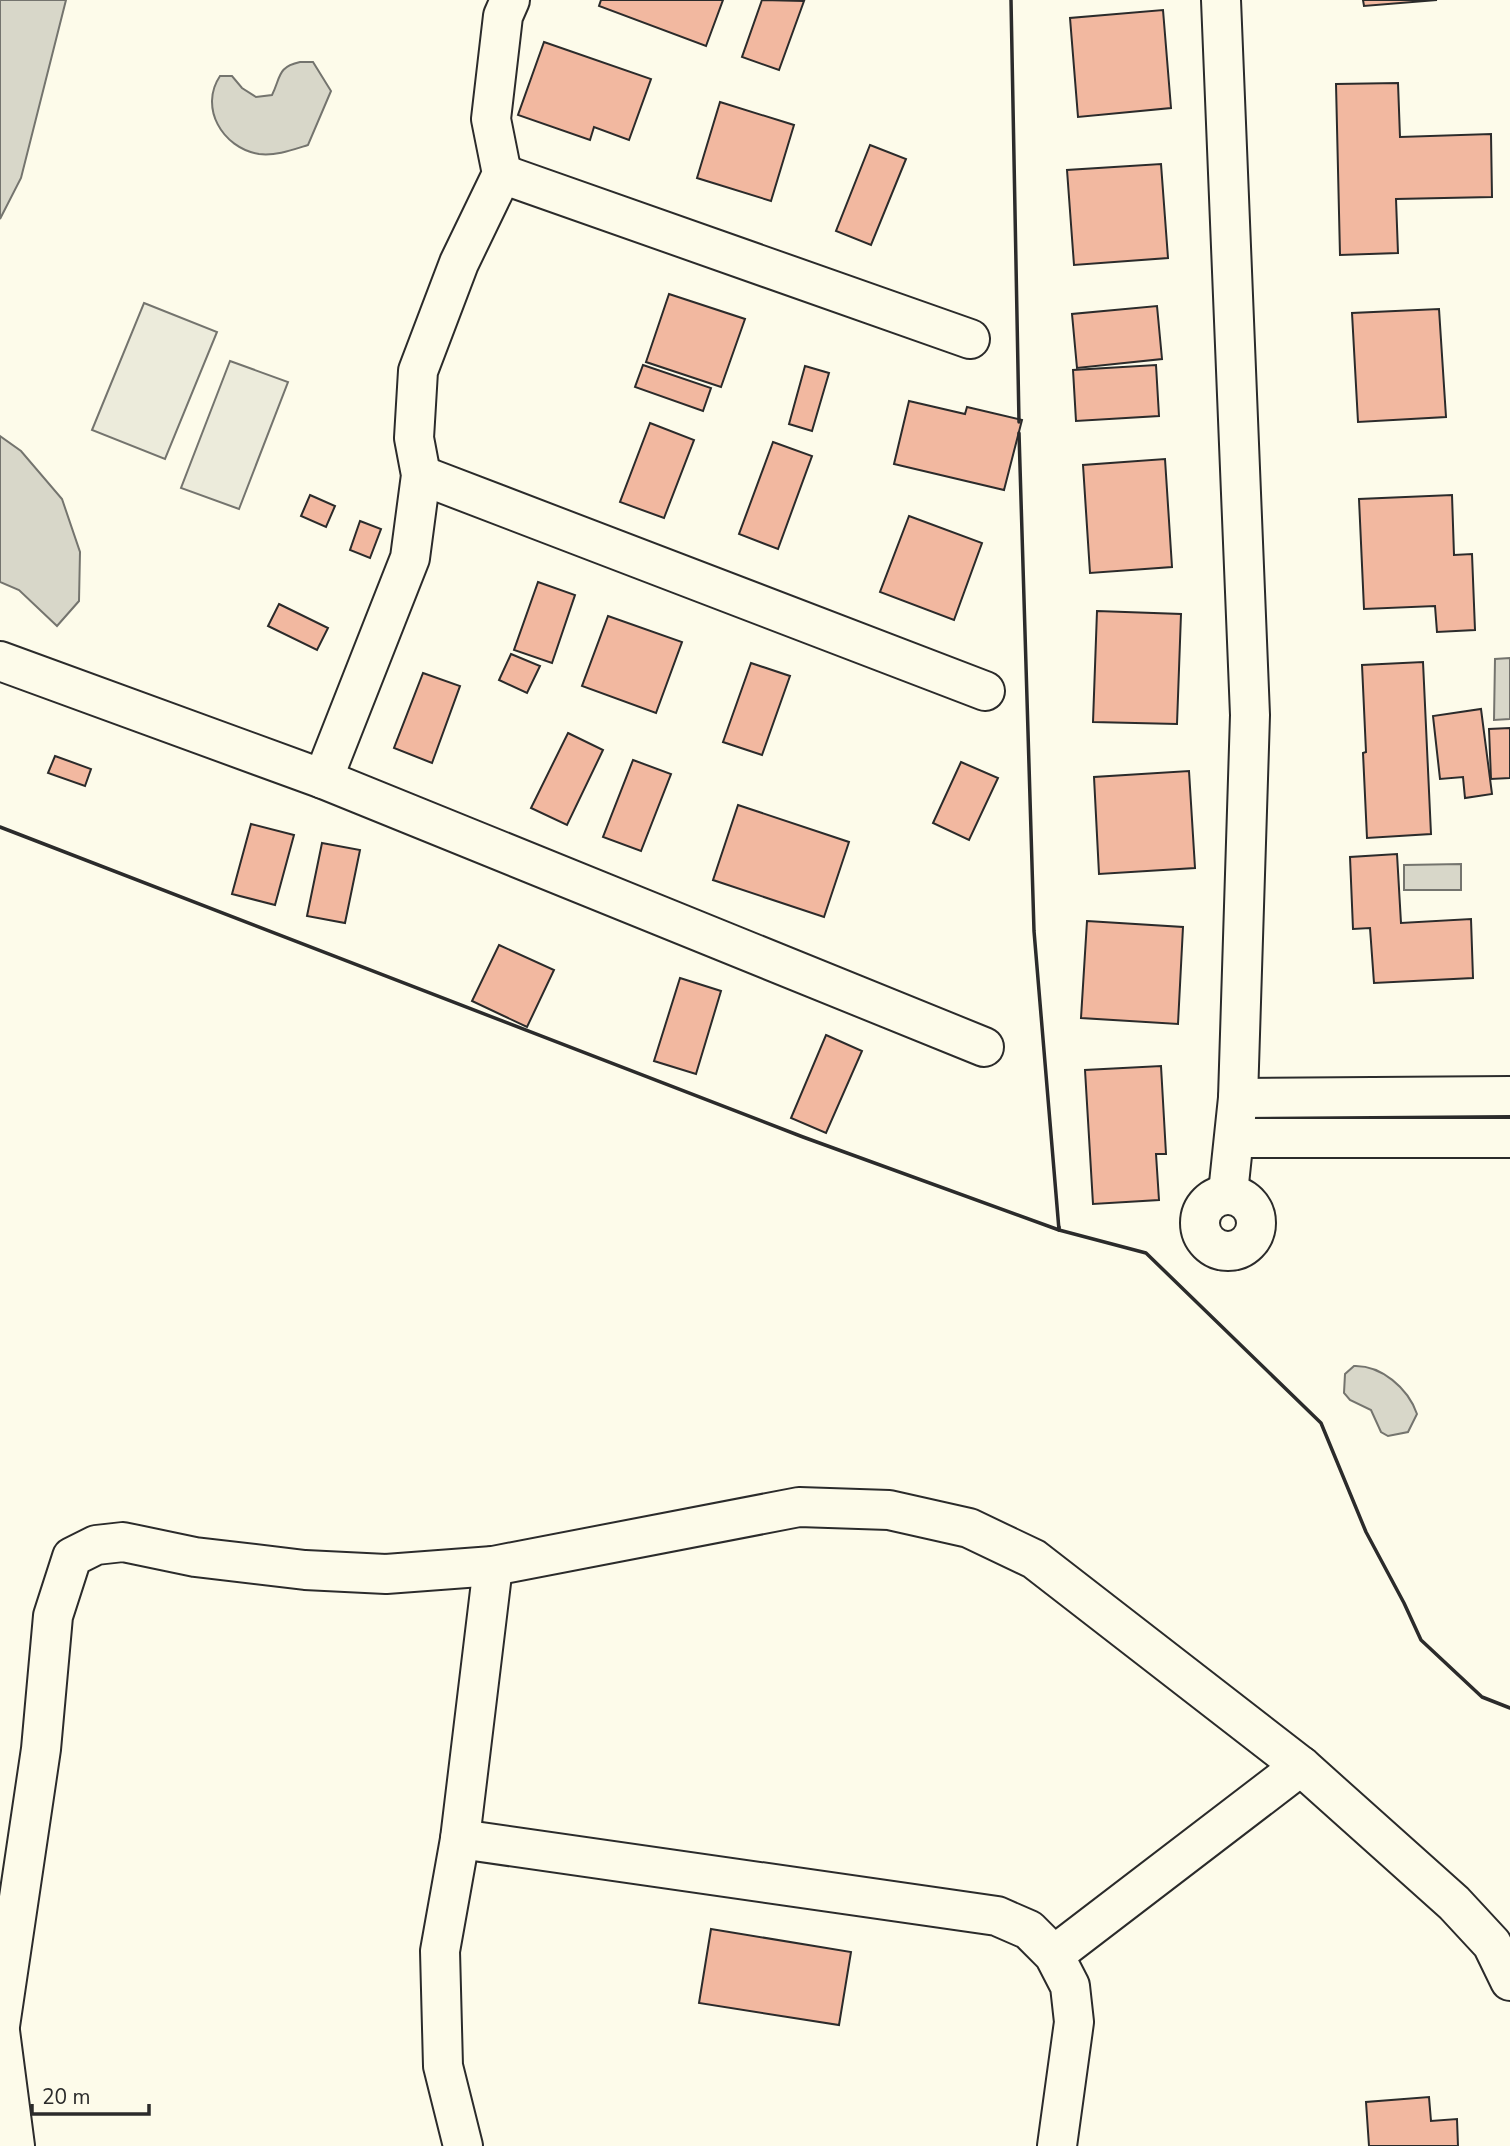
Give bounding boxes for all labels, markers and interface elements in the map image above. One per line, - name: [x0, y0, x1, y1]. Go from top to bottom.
- scale bar: [32, 2072, 149, 2116]
- text: 20 m: [42, 2083, 91, 2111]

